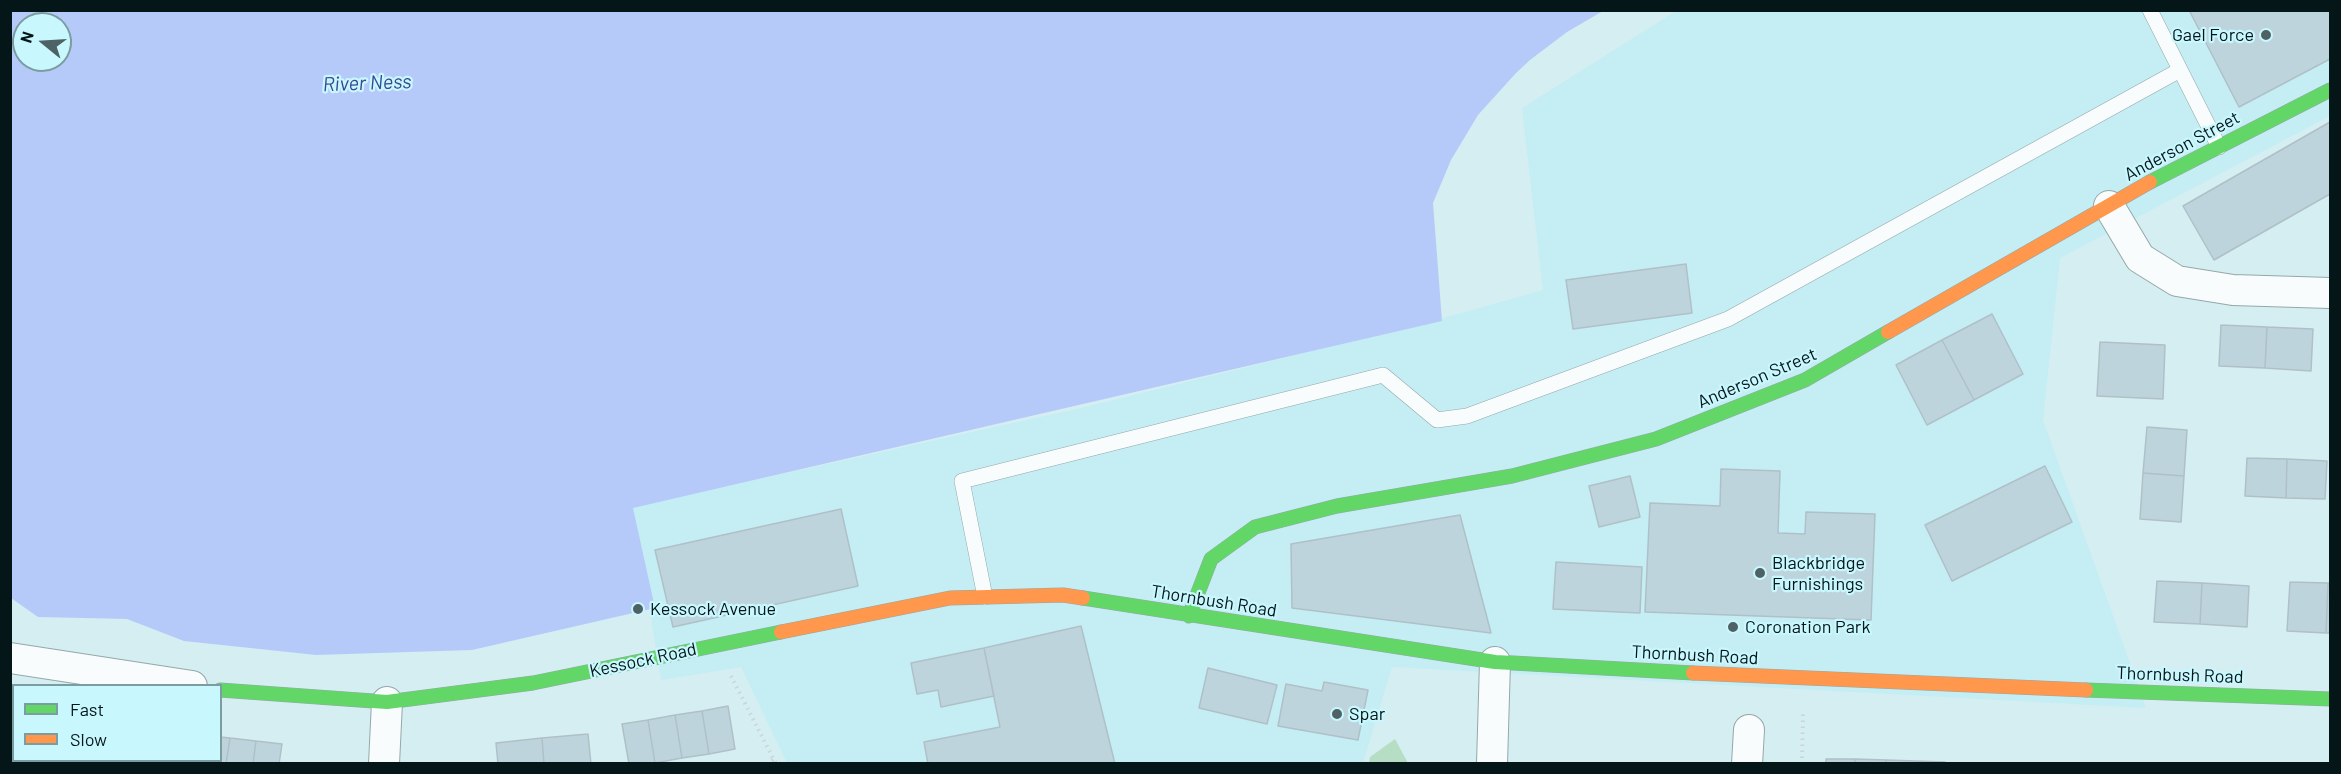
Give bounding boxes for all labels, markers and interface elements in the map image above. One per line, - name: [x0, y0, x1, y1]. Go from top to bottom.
- north arrow: [12, 12, 72, 72]
- place label: Gael Force: [2172, 24, 2254, 46]
- marker: Gael Force: [2259, 28, 2273, 42]
- text: N: [16, 29, 37, 45]
- water label: River Ness: [322, 69, 412, 97]
- street label: Anderson Street: [2121, 107, 2243, 185]
- street label: Anderson Street: [1694, 343, 1820, 413]
- place label: Blackbridge Furnishings: [1772, 552, 1865, 594]
- marker: Blackbridge Furnishings: [1753, 566, 1767, 580]
- street label: Thornbush Road: [1150, 580, 1278, 622]
- place label: Kessock Avenue: [650, 598, 776, 620]
- marker: Kessock Avenue: [631, 602, 645, 616]
- place label: Coronation Park: [1745, 616, 1870, 638]
- marker: Coronation Park: [1726, 620, 1740, 634]
- street label: Kessock Road: [588, 638, 698, 682]
- street label: Thornbush Road: [1631, 641, 1759, 669]
- street label: Thornbush Road: [2116, 662, 2244, 688]
- legend: [12, 684, 222, 762]
- text: Fast: [70, 698, 104, 720]
- place label: Spar: [1349, 703, 1385, 725]
- marker: Spar: [1330, 707, 1344, 721]
- text: Slow: [70, 728, 107, 750]

